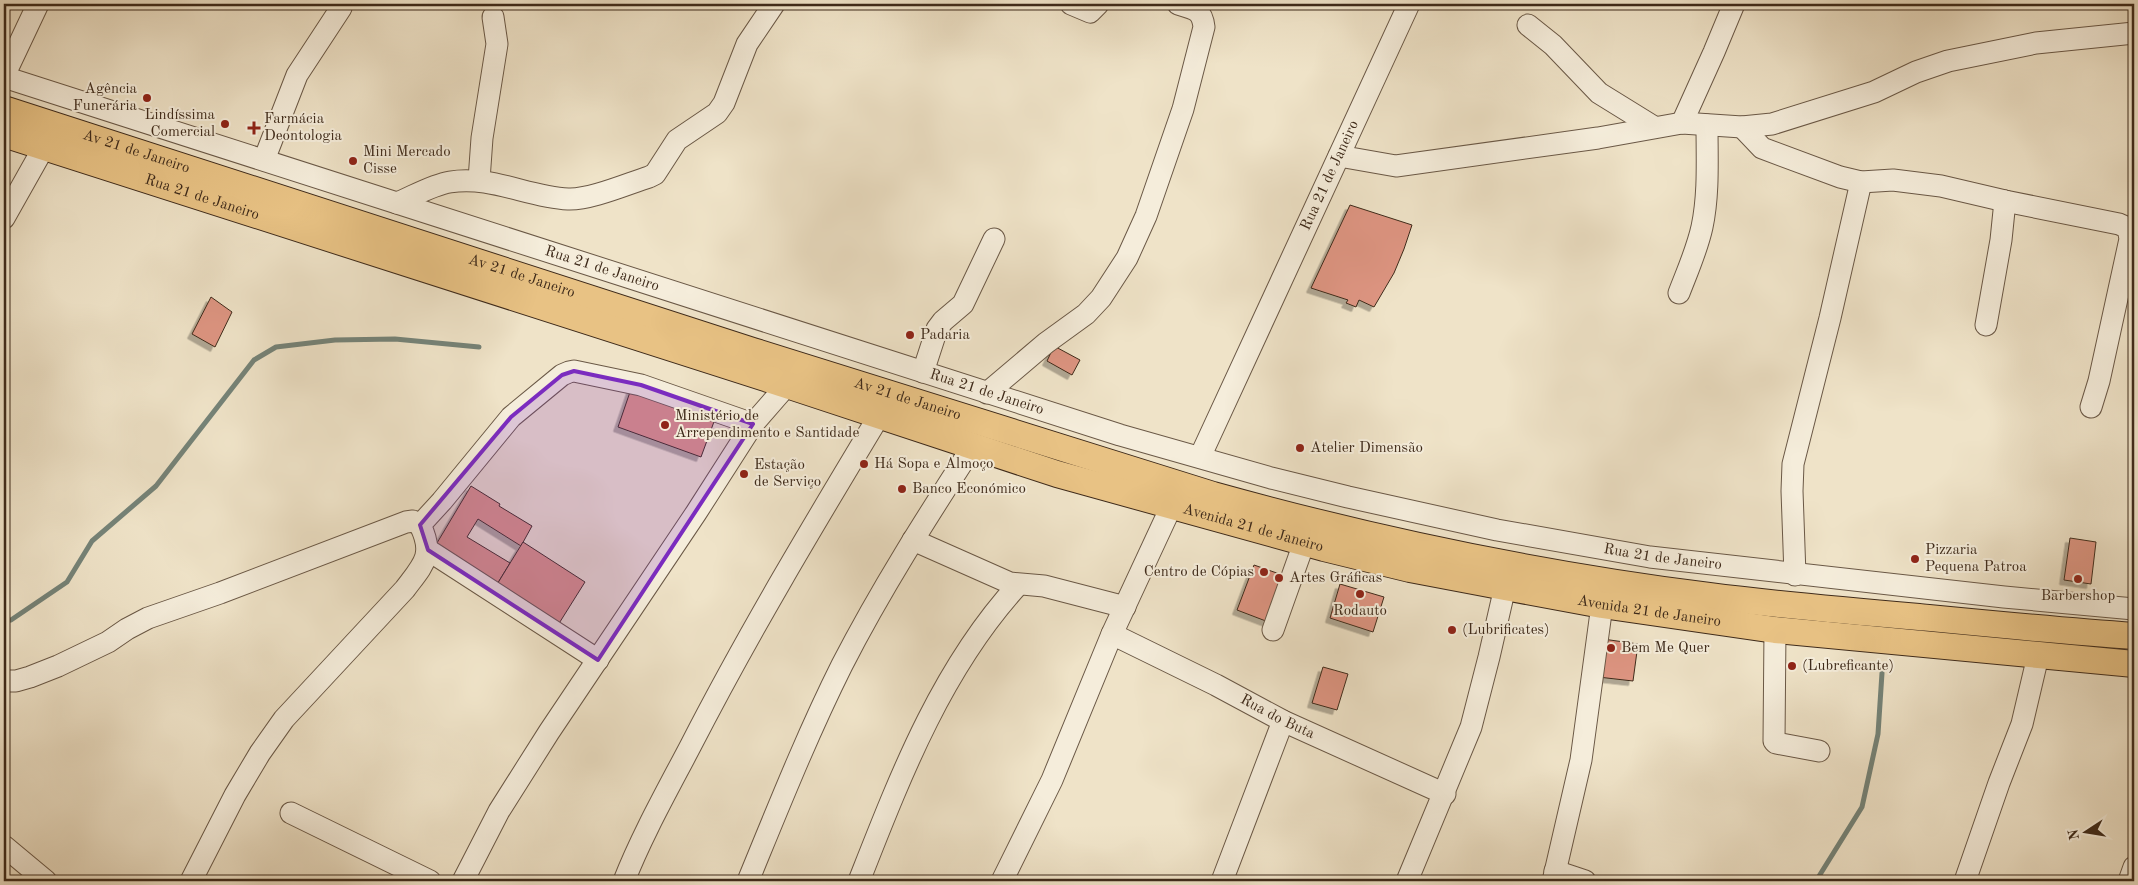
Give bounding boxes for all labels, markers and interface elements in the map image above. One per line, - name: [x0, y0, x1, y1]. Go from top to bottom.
- place label: Agência Funerária: [73, 82, 138, 114]
- marker: Agência Funerária: [141, 92, 153, 104]
- place label: Lindíssima Comercial: [145, 108, 216, 140]
- place label: Farmácia Deontologia: [264, 112, 342, 144]
- marker: Lindíssima Comercial: [219, 118, 231, 130]
- street label: Rua 21 de Janeiro: [1298, 118, 1362, 233]
- marker: Farmácia Deontologia: [248, 122, 260, 134]
- street label: Av 21 de Janeiro: [81, 127, 192, 176]
- place label: Mini Mercado Cisse: [363, 145, 451, 177]
- marker: Mini Mercado Cisse: [347, 155, 359, 167]
- street label: Rua 21 de Janeiro: [143, 172, 261, 223]
- street label: Rua 21 de Janeiro: [543, 243, 661, 294]
- street label: Av 21 de Janeiro: [466, 252, 577, 301]
- place label: Padaria: [920, 328, 970, 343]
- marker: Padaria: [904, 329, 916, 341]
- street label: Rua 21 de Janeiro: [928, 367, 1046, 418]
- street label: Av 21 de Janeiro: [852, 376, 963, 423]
- place label: Ministério de Arrependimento e Santidade: [675, 409, 859, 441]
- marker: Ministério de Arrependimento e Santidade: [659, 419, 671, 431]
- place label: Atelier Dimensão: [1310, 441, 1423, 456]
- marker: Atelier Dimensão: [1294, 442, 1306, 454]
- place label: Há Sopa e Almoço: [874, 457, 994, 472]
- place label: Estação de Serviço: [754, 458, 821, 490]
- marker: Há Sopa e Almoço: [858, 458, 870, 470]
- marker: Estação de Serviço: [738, 468, 750, 480]
- place label: Banco Económico: [912, 482, 1026, 497]
- marker: Banco Económico: [896, 483, 908, 495]
- street label: Avenida 21 de Janeiro: [1181, 502, 1325, 555]
- street label: Rua 21 de Janeiro: [1603, 541, 1723, 573]
- place label: Pizzaria Pequena Patroa: [1925, 543, 2027, 575]
- marker: Pizzaria Pequena Patroa: [1909, 553, 1921, 565]
- place label: Centro de Cópias: [1144, 565, 1254, 580]
- marker: Centro de Cópias: [1258, 566, 1270, 578]
- place label: Artes Gráficas: [1289, 571, 1382, 586]
- marker: Artes Gráficas: [1273, 572, 1285, 584]
- marker: Barbershop: [2072, 573, 2084, 585]
- marker: Rodauto: [1354, 588, 1366, 600]
- place label: Barbershop: [2041, 589, 2115, 604]
- street label: Avenida 21 de Janeiro: [1576, 593, 1722, 630]
- place label: Rodauto: [1333, 604, 1387, 619]
- place label: (Lubrificates): [1462, 623, 1550, 638]
- marker: (Lubrificates): [1446, 624, 1458, 636]
- place label: Bem Me Quer: [1621, 641, 1710, 656]
- marker: Bem Me Quer: [1605, 642, 1617, 654]
- place label: (Lubreficante): [1802, 659, 1894, 674]
- marker: (Lubreficante): [1786, 660, 1798, 672]
- street label: Rua do Buta: [1238, 692, 1317, 742]
- north arrow: [2060, 808, 2110, 858]
- text: N: [2066, 828, 2082, 841]

